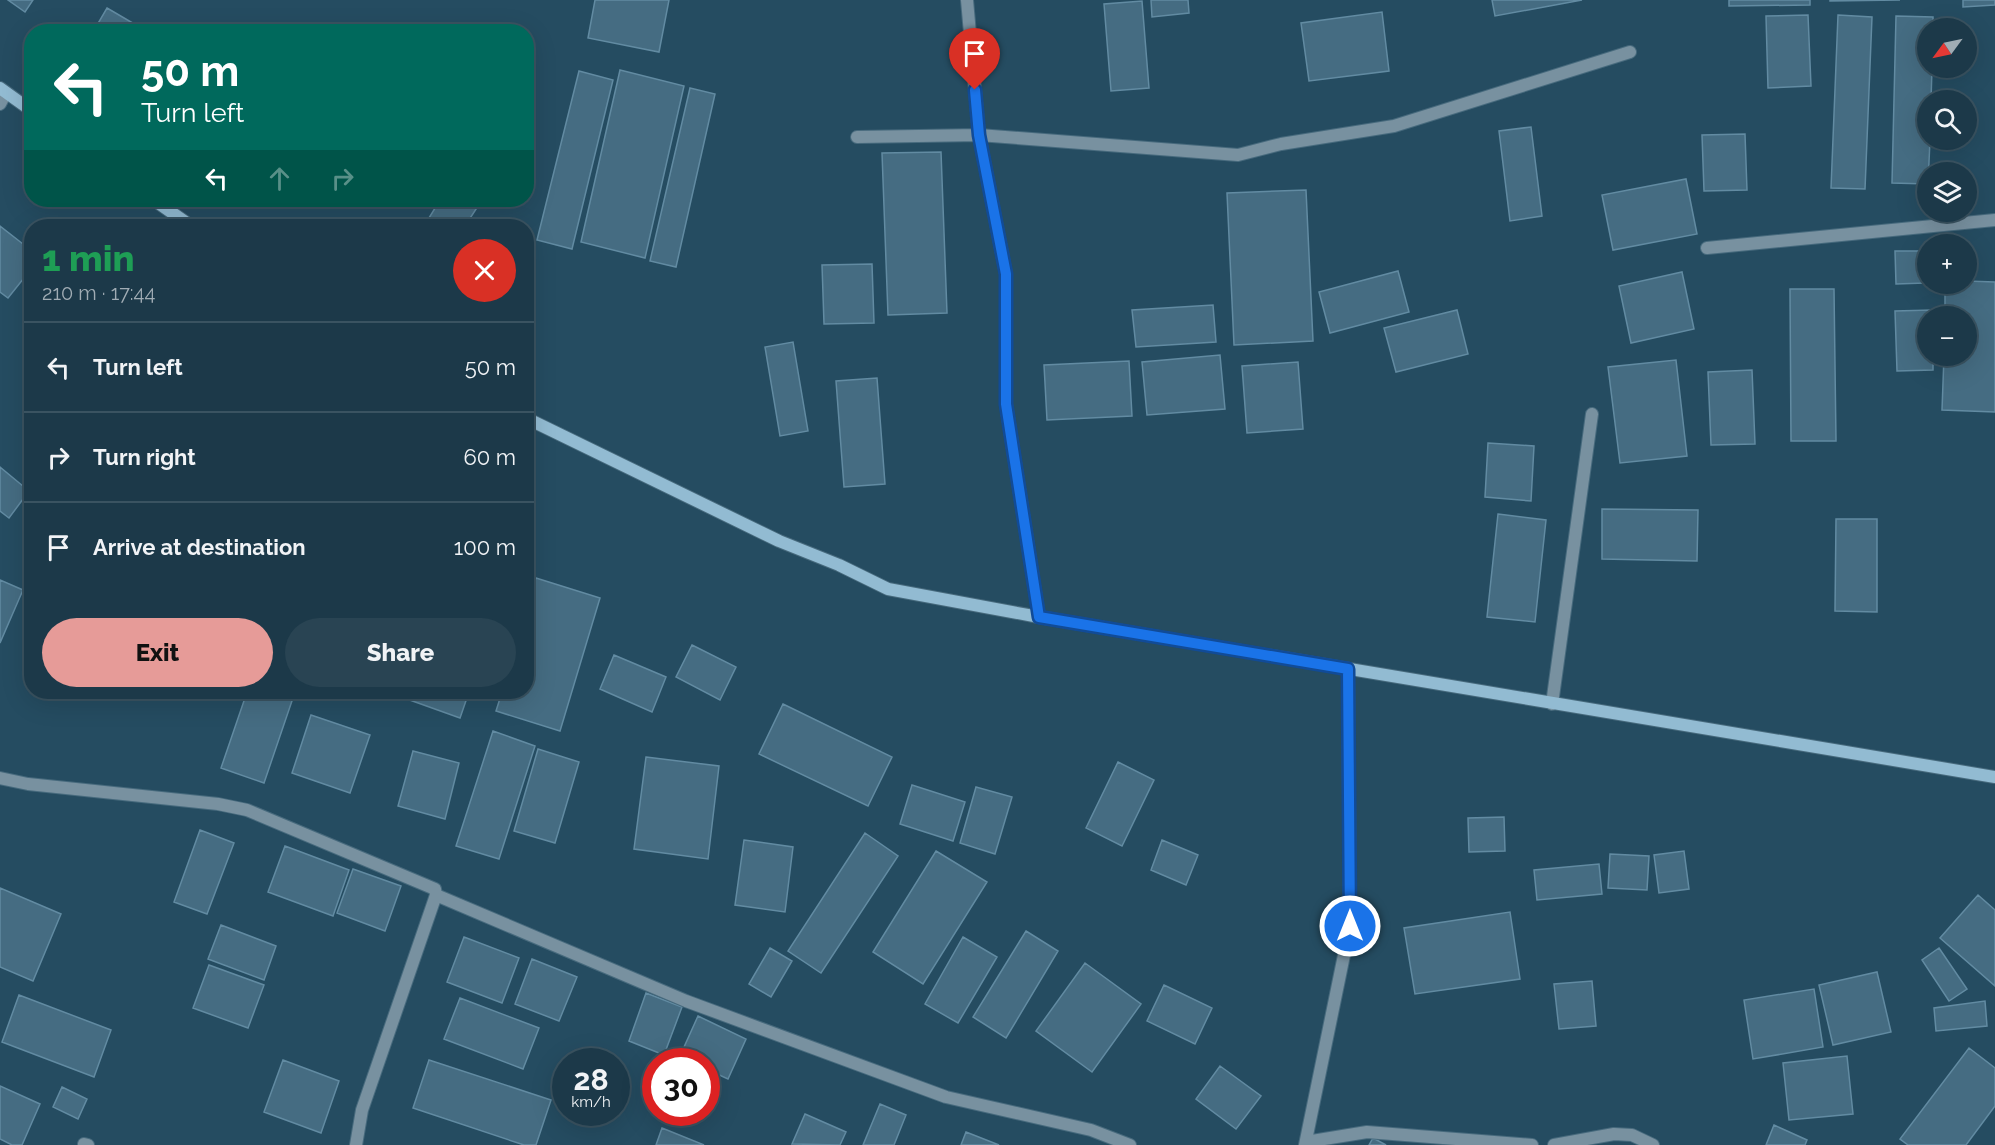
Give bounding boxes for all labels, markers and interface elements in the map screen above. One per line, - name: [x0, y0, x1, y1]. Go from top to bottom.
- north arrow: [1917, 18, 1977, 78]
- map controls: [1917, 18, 1977, 366]
- pin: [949, 28, 1000, 90]
- icon: arrive: [958, 37, 991, 70]
- text: 50 m: [141, 47, 239, 96]
- icon: left: [42, 48, 120, 126]
- button: search: [1917, 90, 1977, 150]
- text: Turn left: [141, 97, 244, 128]
- icon: left: [200, 162, 233, 195]
- icon: ahead: [263, 162, 296, 195]
- icon: right: [326, 162, 359, 195]
- button: layers: [1917, 162, 1977, 222]
- button: +: [1917, 234, 1977, 294]
- text: 1 min: [42, 237, 134, 279]
- button: close: [453, 239, 516, 302]
- text: 210 m · 17:44: [42, 281, 155, 305]
- button: −: [1917, 306, 1977, 366]
- icon: left: [42, 351, 75, 384]
- text: Turn left: [93, 354, 183, 380]
- text: 50 m: [465, 354, 516, 380]
- icon: right: [42, 441, 75, 474]
- text: Turn right: [93, 444, 196, 470]
- text: 60 m: [463, 444, 516, 470]
- icon: arrive: [42, 531, 75, 564]
- text: Arrive at destination: [93, 534, 306, 560]
- text: 100 m: [454, 534, 516, 560]
- button: Exit: [42, 618, 273, 687]
- button: Share: [285, 618, 516, 687]
- position arrow: [1318, 894, 1382, 958]
- speed limit sign: 30: [642, 1048, 720, 1126]
- text: 28: [573, 1062, 609, 1097]
- text: km/h: [571, 1093, 611, 1111]

